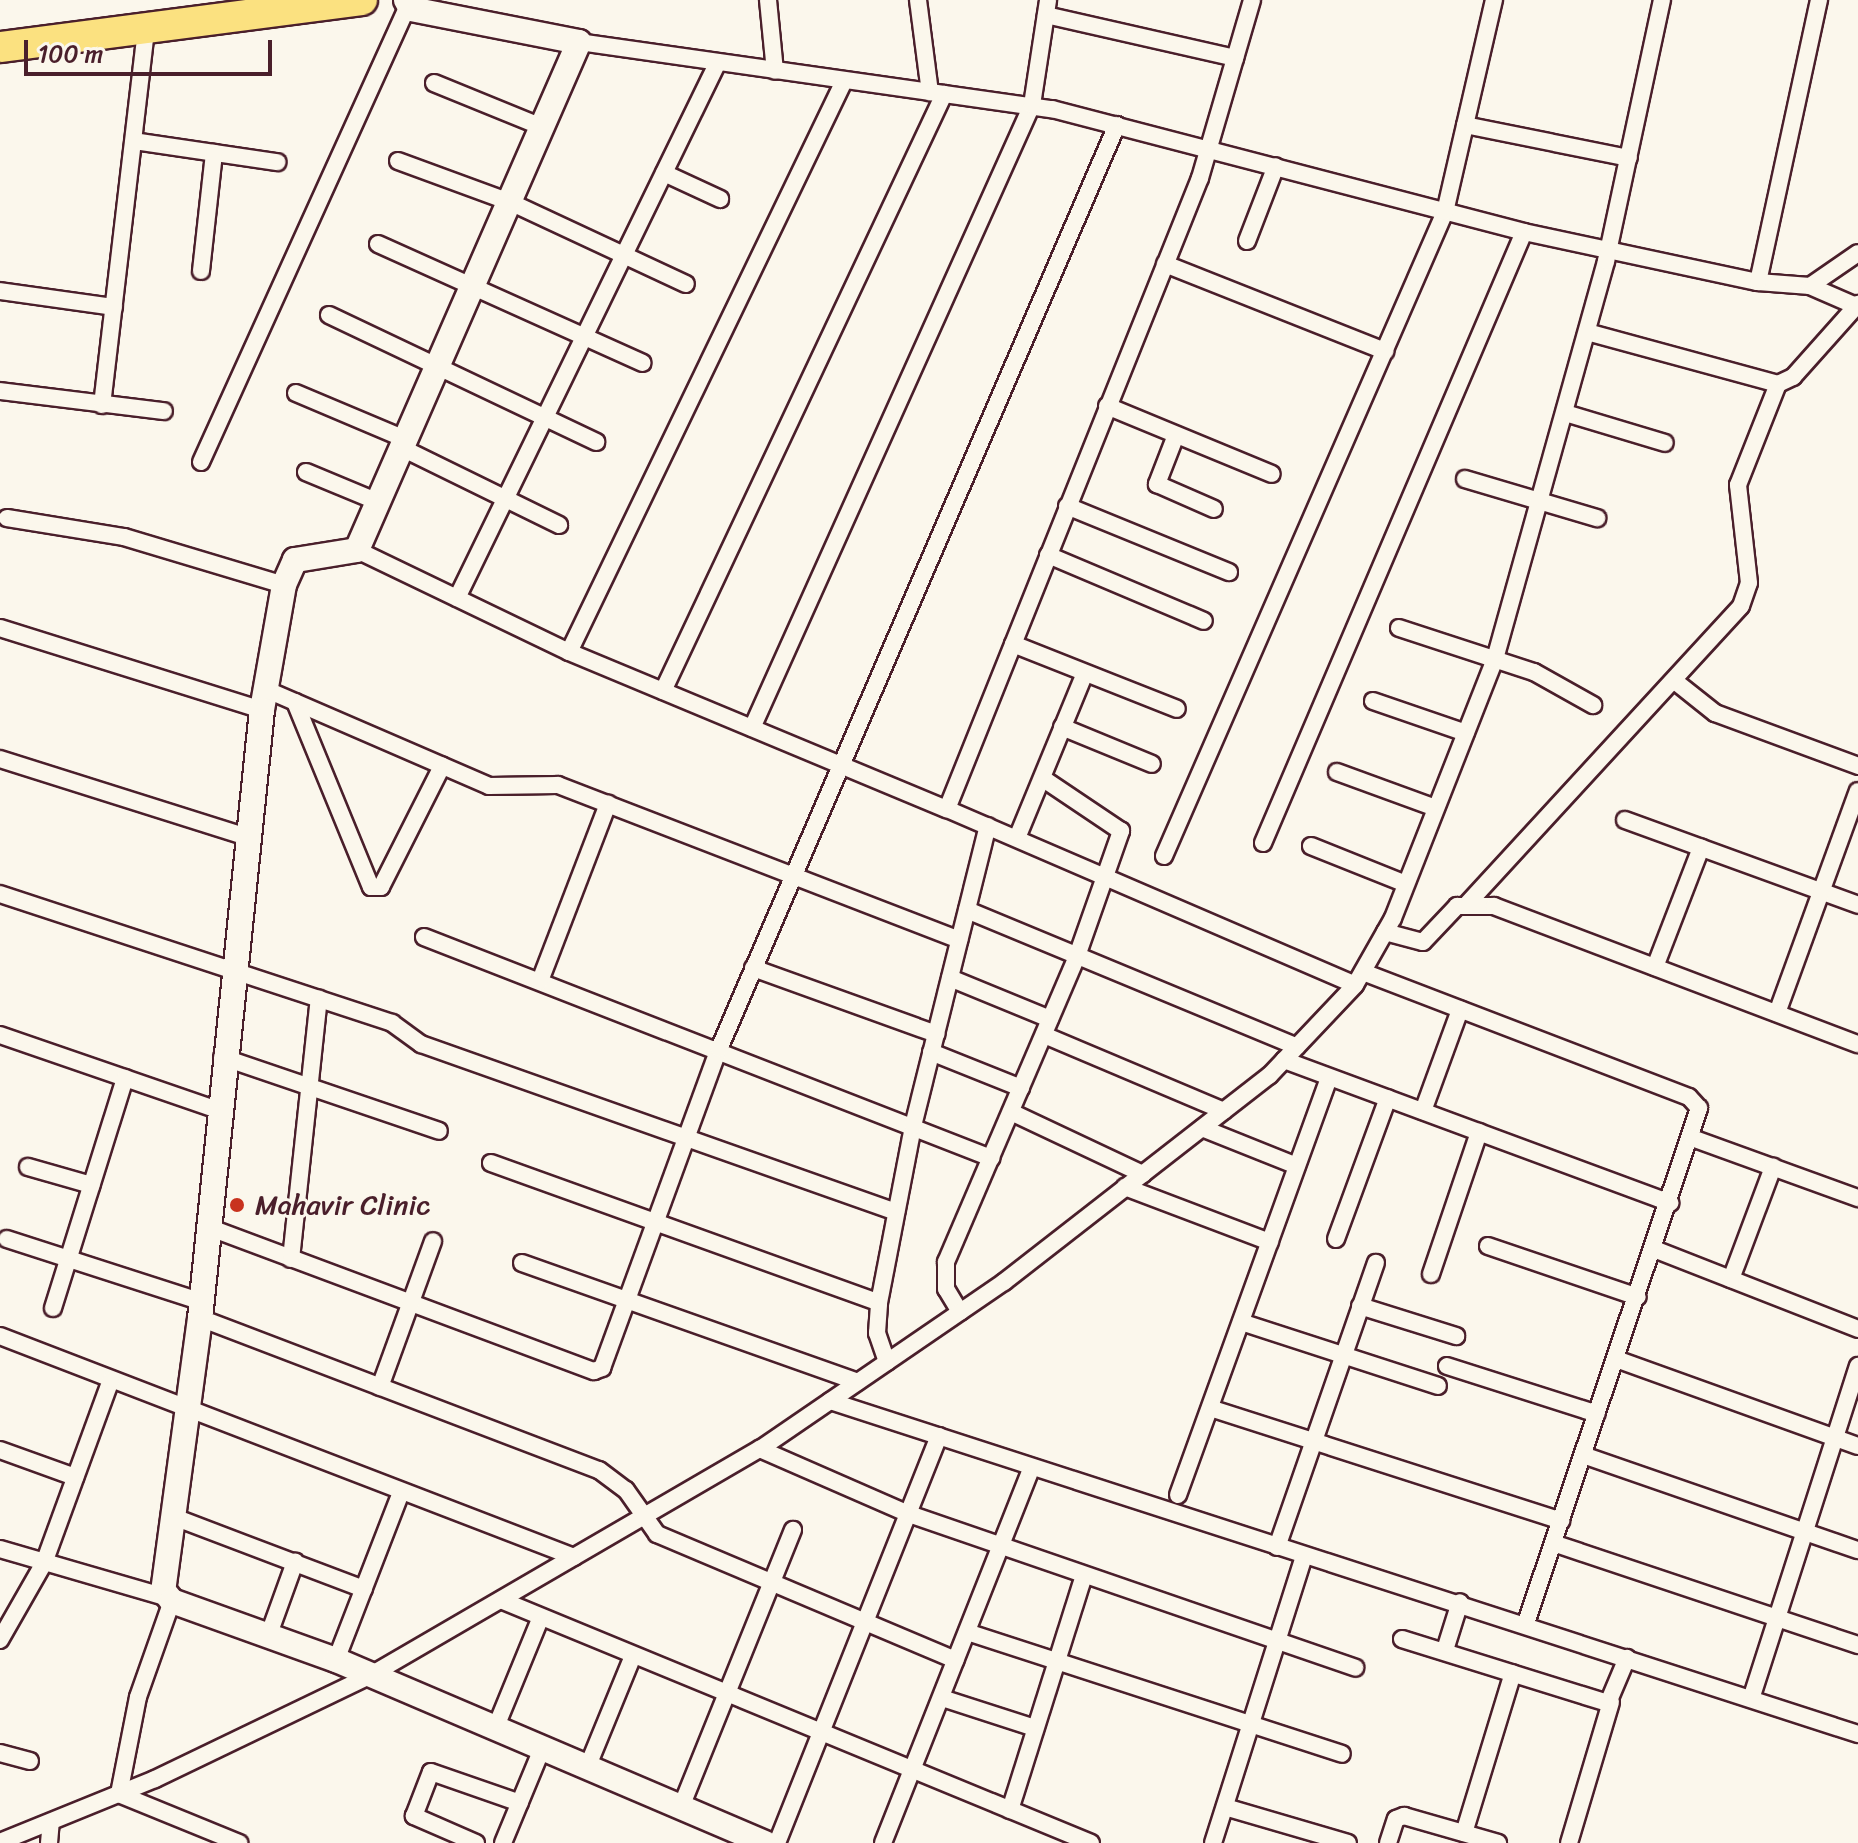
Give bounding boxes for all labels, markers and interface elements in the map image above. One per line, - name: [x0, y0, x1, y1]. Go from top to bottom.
- scale bar: [28, 24, 276, 74]
- text: 100 m: [38, 33, 103, 75]
- place label: Mahavir Clinic: [255, 1188, 430, 1222]
- marker: Mahavir Clinic: [226, 1194, 248, 1216]

